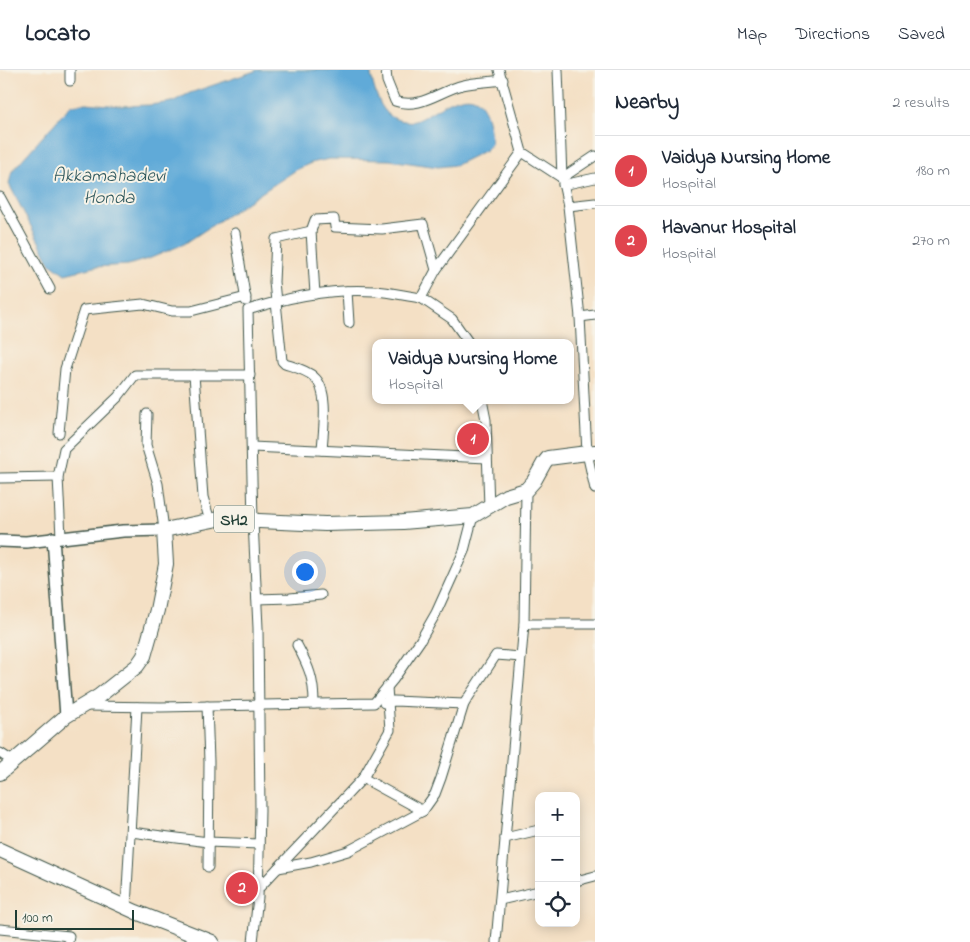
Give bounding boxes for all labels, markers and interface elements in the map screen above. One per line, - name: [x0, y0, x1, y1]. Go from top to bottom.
- text: Locato: [25, 17, 91, 52]
- text: Map: [737, 22, 767, 48]
- text: Directions: [795, 22, 870, 48]
- text: Saved: [898, 22, 945, 48]
- text: Nearby: [615, 88, 679, 118]
- text: 2 results: [892, 91, 950, 115]
- text: Vaidya Nursing Home: [662, 145, 830, 172]
- text: 1: [628, 159, 634, 183]
- text: 180 m: [916, 159, 950, 183]
- water label: Akkamahadevi Honda: [53, 163, 167, 212]
- text: Hospital: [662, 172, 716, 196]
- text: Havanur Hospital: [662, 215, 796, 242]
- text: 2: [627, 229, 635, 253]
- text: 270 m: [912, 229, 950, 253]
- text: Hospital: [662, 242, 716, 266]
- popup: [372, 339, 574, 404]
- text: Vaidya Nursing Home: [389, 346, 557, 373]
- text: Hospital: [389, 373, 443, 397]
- pin: 1: [457, 420, 489, 458]
- road number: SH2: [214, 506, 254, 532]
- your location: [292, 559, 318, 585]
- map controls: [535, 792, 580, 927]
- button: +: [535, 792, 580, 837]
- button: −: [535, 837, 580, 882]
- pin: 2: [226, 869, 258, 907]
- button: locate: [535, 882, 580, 927]
- scale bar: [15, 907, 134, 930]
- text: 100 m: [22, 908, 53, 929]

